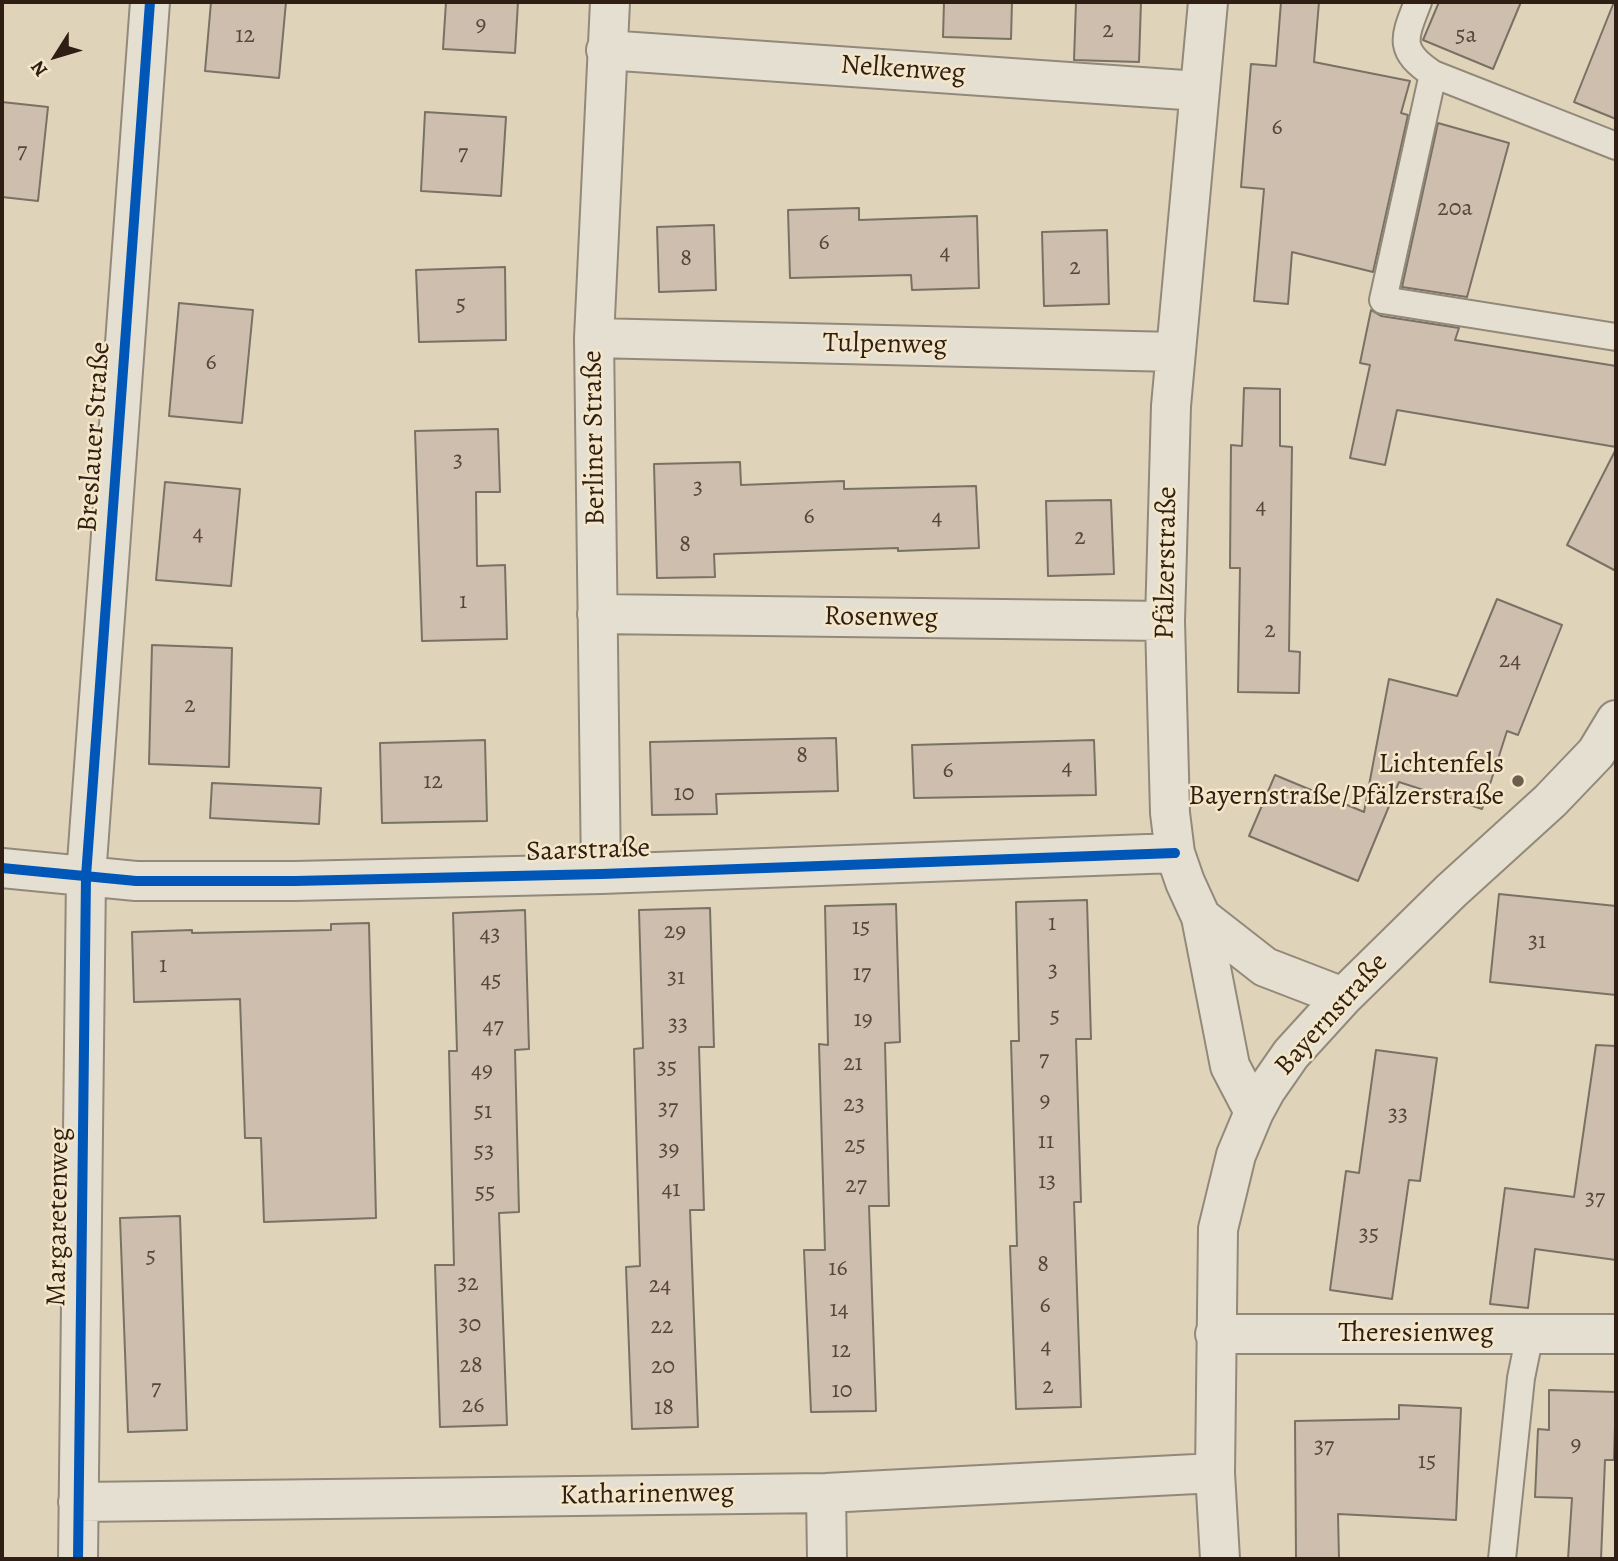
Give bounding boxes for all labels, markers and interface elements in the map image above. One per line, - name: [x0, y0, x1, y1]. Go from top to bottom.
- house number: 9: [476, 11, 486, 39]
- house number: 2: [1102, 17, 1114, 45]
- north arrow: [21, 21, 91, 91]
- house number: 12: [235, 22, 255, 50]
- house number: 5a: [1455, 22, 1477, 50]
- street label: Nelkenweg: [839, 49, 967, 91]
- text: N: [25, 55, 54, 82]
- house number: 6: [1271, 114, 1283, 142]
- house number: 7: [17, 138, 27, 166]
- house number: 7: [458, 140, 468, 168]
- house number: 20a: [1437, 195, 1473, 223]
- house number: 6: [818, 229, 830, 257]
- house number: 4: [940, 239, 950, 267]
- house number: 8: [680, 245, 692, 273]
- house number: 2: [1069, 254, 1081, 282]
- house number: 5: [456, 291, 466, 319]
- street label: Tulpenweg: [823, 327, 947, 363]
- street label: Breslauer Straße: [72, 340, 118, 534]
- house number: 6: [205, 349, 217, 377]
- street label: Berliner Straße: [577, 350, 613, 526]
- house number: 3: [453, 447, 463, 475]
- house number: 3: [693, 474, 703, 502]
- street label: Pfälzerstraße: [1149, 486, 1185, 640]
- house number: 4: [1256, 493, 1266, 521]
- house number: 6: [803, 503, 815, 531]
- house number: 4: [932, 504, 942, 532]
- house number: 4: [193, 520, 203, 548]
- house number: 2: [1074, 524, 1086, 552]
- house number: 8: [679, 531, 691, 559]
- house number: 1: [459, 588, 467, 616]
- street label: Rosenweg: [824, 600, 938, 636]
- house number: 2: [1264, 617, 1276, 645]
- house number: 24: [1499, 647, 1521, 675]
- house number: 2: [184, 692, 196, 720]
- house number: 8: [796, 742, 808, 770]
- place label: Lichtenfels Bayernstraße/Pfälzerstraße: [1188, 748, 1504, 814]
- house number: 4: [1062, 754, 1072, 782]
- house number: 6: [942, 757, 954, 785]
- house number: 12: [423, 768, 443, 796]
- marker: Lichtenfels Bayernstraße/Pfälzerstraße: [1510, 773, 1526, 789]
- house number: 10: [674, 780, 694, 808]
- street label: Saarstraße: [525, 832, 651, 870]
- house number: 1: [1048, 910, 1056, 938]
- house number: 15: [852, 914, 870, 942]
- house number: 29: [664, 918, 686, 946]
- house number: 43: [480, 921, 500, 949]
- house number: 31: [1528, 928, 1546, 956]
- street label: Bayernstraße: [1268, 947, 1396, 1083]
- house number: 1: [159, 952, 167, 980]
- house number: 3: [1048, 957, 1058, 985]
- house number: 17: [853, 960, 871, 988]
- house number: 31: [667, 964, 685, 992]
- house number: 45: [480, 967, 502, 995]
- house number: 5: [1050, 1003, 1060, 1031]
- house number: 19: [853, 1006, 873, 1034]
- house number: 33: [668, 1011, 688, 1039]
- house number: 47: [483, 1013, 503, 1041]
- house number: 7: [1039, 1046, 1049, 1074]
- house number: 21: [843, 1050, 863, 1078]
- house number: 35: [657, 1054, 677, 1082]
- house number: 49: [471, 1057, 493, 1085]
- house number: 9: [1040, 1087, 1050, 1115]
- house number: 23: [843, 1091, 865, 1119]
- house number: 37: [658, 1095, 678, 1123]
- house number: 51: [474, 1098, 492, 1126]
- house number: 33: [1388, 1101, 1408, 1129]
- street label: Margaretenweg: [41, 1127, 77, 1307]
- house number: 11: [1038, 1128, 1054, 1156]
- house number: 25: [844, 1132, 866, 1160]
- house number: 39: [659, 1136, 679, 1164]
- house number: 53: [474, 1138, 494, 1166]
- house number: 13: [1038, 1168, 1056, 1196]
- house number: 27: [845, 1172, 867, 1200]
- house number: 41: [661, 1176, 681, 1204]
- house number: 55: [475, 1179, 495, 1207]
- house number: 37: [1585, 1185, 1605, 1213]
- house number: 35: [1359, 1221, 1379, 1249]
- house number: 5: [146, 1243, 156, 1271]
- house number: 8: [1037, 1251, 1049, 1279]
- house number: 16: [828, 1255, 848, 1283]
- house number: 32: [457, 1270, 479, 1298]
- house number: 24: [649, 1272, 671, 1300]
- house number: 6: [1039, 1292, 1051, 1320]
- house number: 14: [829, 1296, 849, 1324]
- house number: 30: [459, 1311, 481, 1339]
- house number: 22: [651, 1313, 673, 1341]
- street label: Theresienweg: [1338, 1317, 1494, 1351]
- house number: 4: [1041, 1333, 1051, 1361]
- house number: 12: [831, 1337, 851, 1365]
- house number: 28: [459, 1352, 483, 1380]
- house number: 20: [651, 1353, 675, 1381]
- house number: 2: [1042, 1373, 1054, 1401]
- house number: 7: [151, 1375, 161, 1403]
- house number: 10: [832, 1377, 852, 1405]
- house number: 26: [462, 1392, 484, 1420]
- house number: 18: [654, 1394, 674, 1422]
- house number: 9: [1571, 1431, 1581, 1459]
- house number: 37: [1314, 1433, 1334, 1461]
- house number: 15: [1418, 1448, 1436, 1476]
- street label: Katharinenweg: [559, 1477, 735, 1513]

